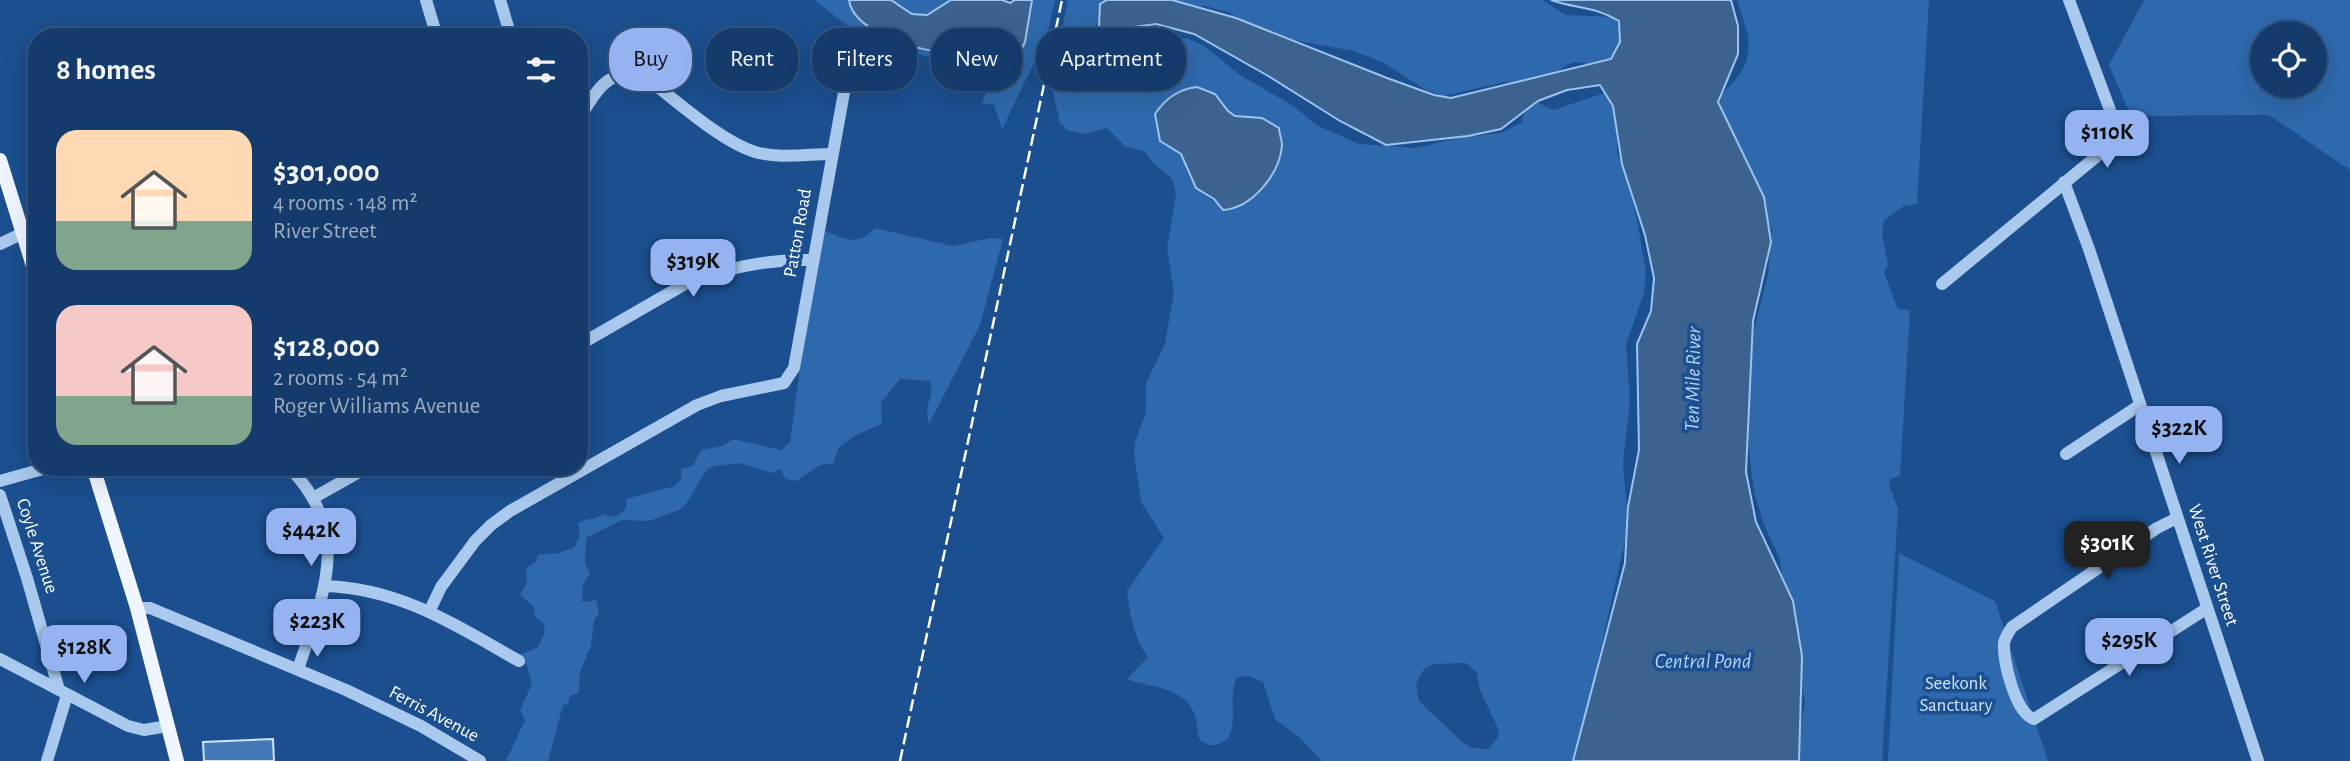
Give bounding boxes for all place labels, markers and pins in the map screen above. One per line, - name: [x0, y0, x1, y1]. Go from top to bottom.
- pin: $110K: [2058, 110, 2156, 170]
- pin: $319K: [644, 240, 742, 299]
- pin: $322K: [2130, 406, 2228, 466]
- pin: $442K: [262, 508, 360, 568]
- pin: $301K: [2058, 522, 2156, 581]
- pin: $223K: [268, 600, 366, 659]
- pin: $295K: [2080, 618, 2178, 678]
- pin: $128K: [35, 626, 133, 685]

